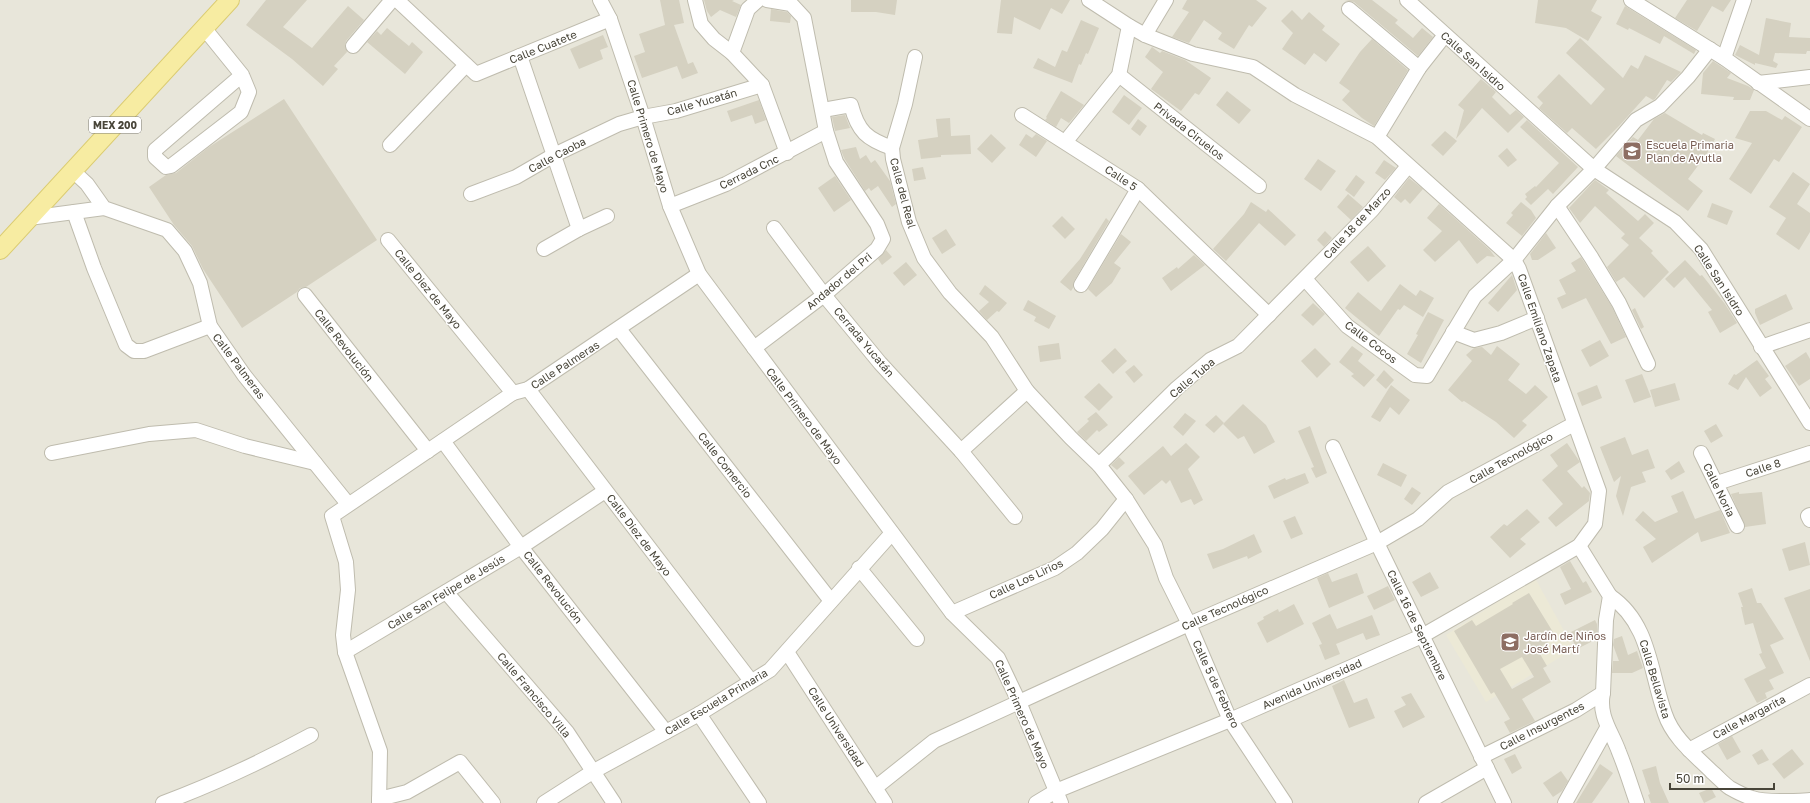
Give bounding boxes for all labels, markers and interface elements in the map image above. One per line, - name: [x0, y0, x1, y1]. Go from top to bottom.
- street label: Calle Cuatete: [507, 27, 578, 66]
- street label: Calle San Isidro: [1438, 28, 1509, 93]
- street label: Calle Primero de Mayo: [625, 78, 672, 194]
- street label: Calle Yucatán: [665, 85, 738, 118]
- street label: Privada Ciruelos: [1151, 99, 1227, 162]
- road number: MEX 200: [89, 117, 141, 133]
- street label: Calle Caoba: [526, 134, 588, 175]
- place label: Escuela Primaria Plan de Ayutla: [1646, 138, 1734, 164]
- school or university icon: Escuela Primaria Plan de Ayutla: [1621, 140, 1643, 162]
- street label: Cerrada Cnc: [717, 152, 781, 192]
- street label: Calle del Real: [888, 156, 919, 230]
- street label: Calle 5: [1103, 162, 1140, 193]
- street label: Calle 18 de Marzo: [1320, 184, 1393, 261]
- street label: Calle San Isidro: [1692, 242, 1747, 318]
- street label: Calle Diez de Mayo: [392, 246, 465, 332]
- street label: Andador del Pri: [803, 249, 874, 312]
- street label: Calle Emiliano Zapata: [1516, 272, 1565, 384]
- street label: Cerrada Yucatán: [832, 304, 897, 379]
- street label: Calle Revolución: [312, 306, 377, 383]
- street label: Calle Cocos: [1343, 318, 1400, 366]
- street label: Calle Palmeras: [210, 330, 268, 401]
- street label: Calle Palmeras: [528, 338, 602, 392]
- street label: Calle Tuba: [1166, 355, 1217, 400]
- street label: Calle Primero de Mayo: [764, 365, 845, 467]
- street label: Calle Comercio: [696, 429, 755, 500]
- street label: Calle Tecnológico: [1467, 429, 1555, 486]
- street label: Calle 8: [1743, 456, 1782, 479]
- street label: Calle Noria: [1701, 461, 1738, 519]
- street label: Calle Diez de Mayo: [604, 491, 675, 578]
- street label: Calle Revolución: [521, 548, 586, 625]
- street label: Calle San Felipe de Jesús: [385, 551, 507, 632]
- street label: Calle Los Lirios: [987, 556, 1065, 601]
- street label: Calle 16 de Septiembre: [1385, 567, 1450, 682]
- street label: Calle Tecnológico: [1179, 582, 1271, 633]
- place label: Jardín de Niños José Martí: [1524, 629, 1606, 655]
- school or university icon: Jardín de Niños José Martí: [1499, 631, 1521, 653]
- street label: Calle 5 de Febrero: [1190, 638, 1243, 730]
- street label: Calle Bellavista: [1637, 638, 1674, 720]
- street label: Calle Francisco Villa: [495, 649, 574, 740]
- street label: Avenida Universidad: [1260, 656, 1363, 711]
- street label: Calle Primero de Mayo: [993, 657, 1053, 771]
- street label: Calle Escuela Primaria: [662, 666, 770, 737]
- street label: Calle Universidad: [806, 684, 867, 769]
- street label: Calle Margarita: [1710, 692, 1787, 741]
- street label: Calle Insurgentes: [1497, 699, 1586, 752]
- scale bar: [1670, 765, 1774, 791]
- text: 50 m: [1676, 771, 1704, 786]

